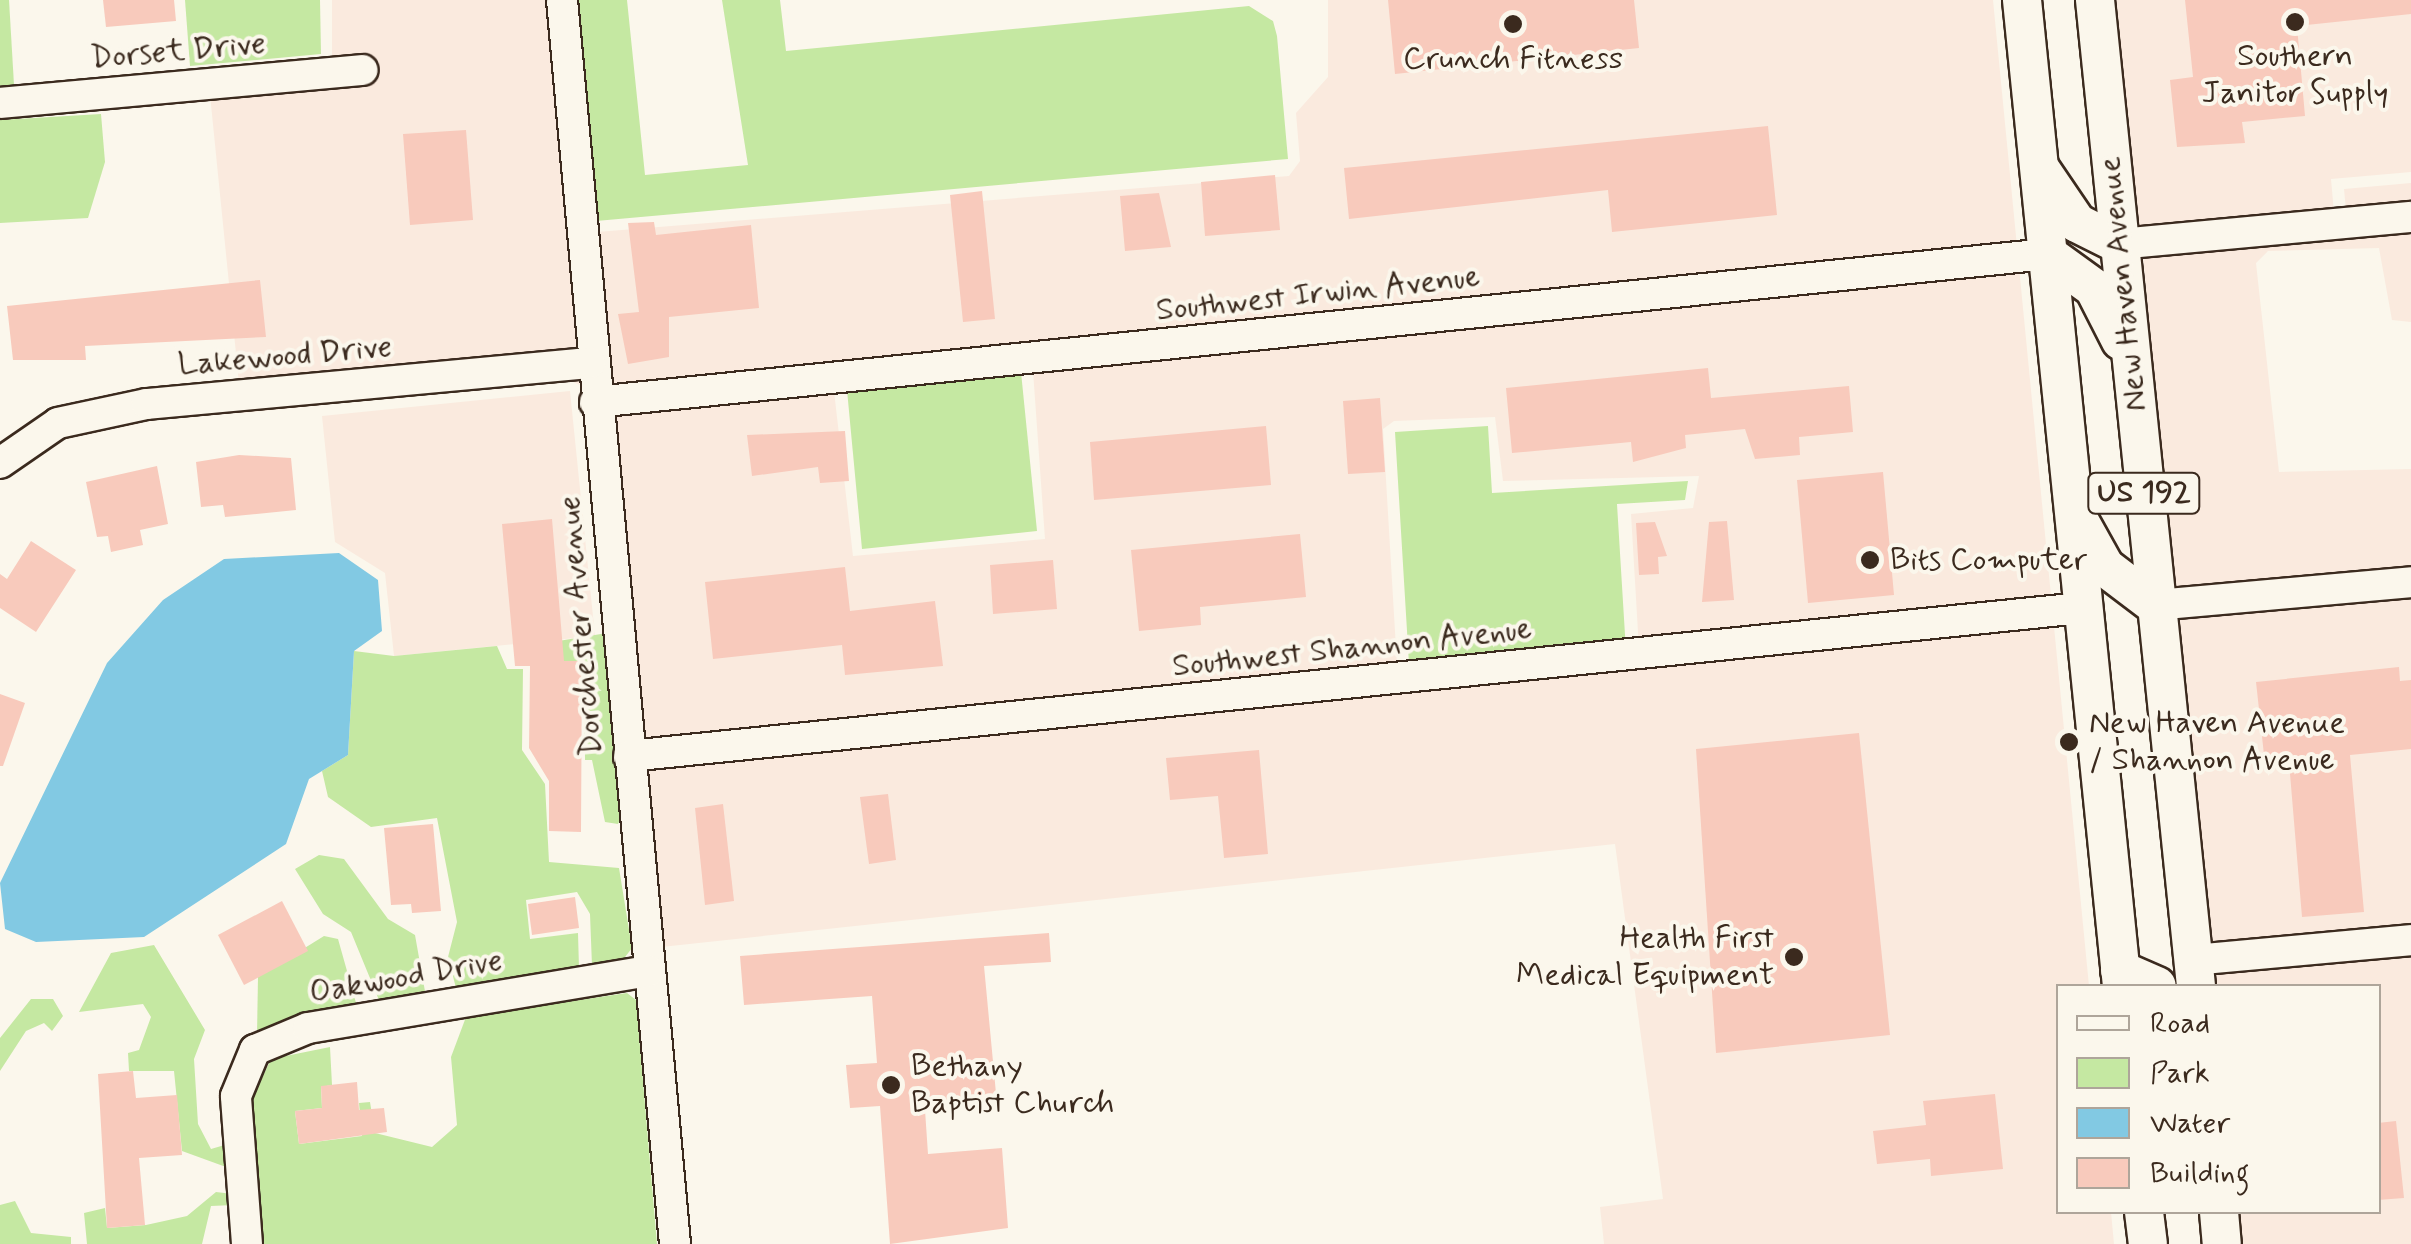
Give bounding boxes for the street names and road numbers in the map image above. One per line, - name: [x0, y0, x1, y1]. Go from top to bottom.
- street label: Dorset Drive: [90, 24, 266, 78]
- street label: New Haven Avenue: [2090, 149, 2156, 419]
- street label: Southwest Irwin Avenue: [1151, 258, 1485, 330]
- street label: Lakewood Drive: [177, 328, 393, 384]
- road number: US 192: [2086, 468, 2202, 518]
- street label: Dorchester Avenue: [551, 497, 611, 755]
- street label: Southwest Shannon Avenue: [1166, 610, 1538, 686]
- street label: Oakwood Drive: [307, 941, 505, 1013]

